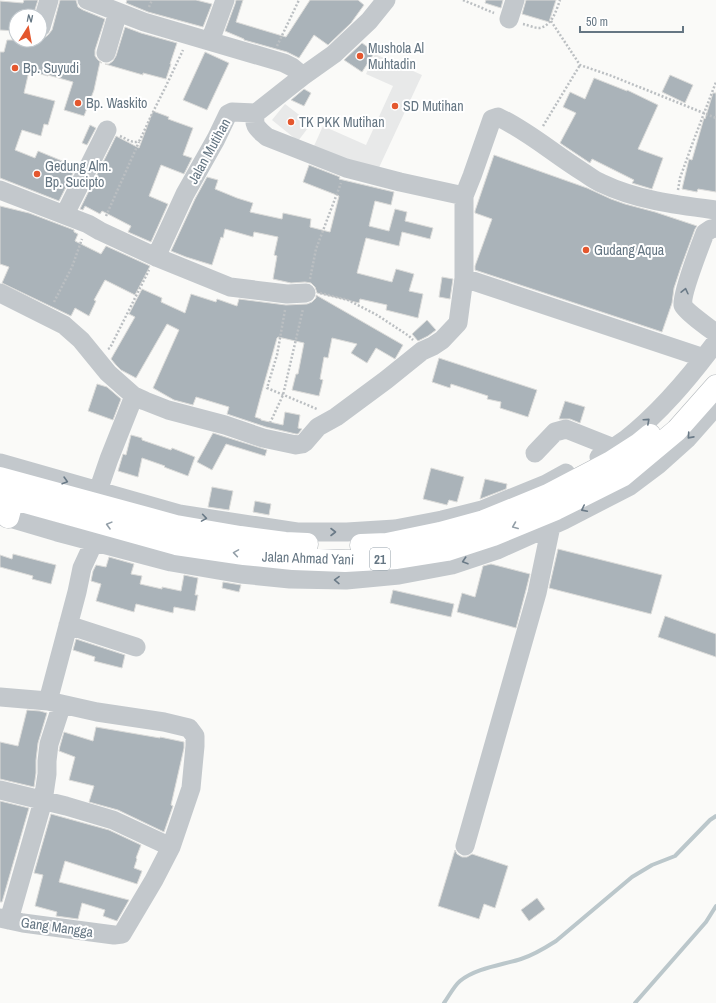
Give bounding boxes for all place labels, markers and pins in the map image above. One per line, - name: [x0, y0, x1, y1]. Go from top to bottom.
- place label: Mushola Al Muhtadin: [368, 39, 424, 73]
- marker: Mushola Al Muhtadin: [355, 51, 365, 61]
- place label: Bp. Suyudi: [23, 59, 79, 77]
- marker: Bp. Suyudi: [10, 63, 20, 73]
- place label: Bp. Waskito: [86, 94, 147, 112]
- place label: SD Mutihan: [403, 97, 464, 115]
- marker: Bp. Waskito: [73, 98, 83, 108]
- marker: SD Mutihan: [390, 101, 400, 111]
- place label: TK PKK Mutihan: [299, 113, 385, 131]
- marker: TK PKK Mutihan: [286, 117, 296, 127]
- place label: Gedung Alm. Bp. Sucipto: [45, 157, 111, 191]
- marker: Gedung Alm. Bp. Sucipto: [32, 169, 42, 179]
- place label: Gudang Aqua: [594, 241, 665, 259]
- marker: Gudang Aqua: [581, 245, 591, 255]

